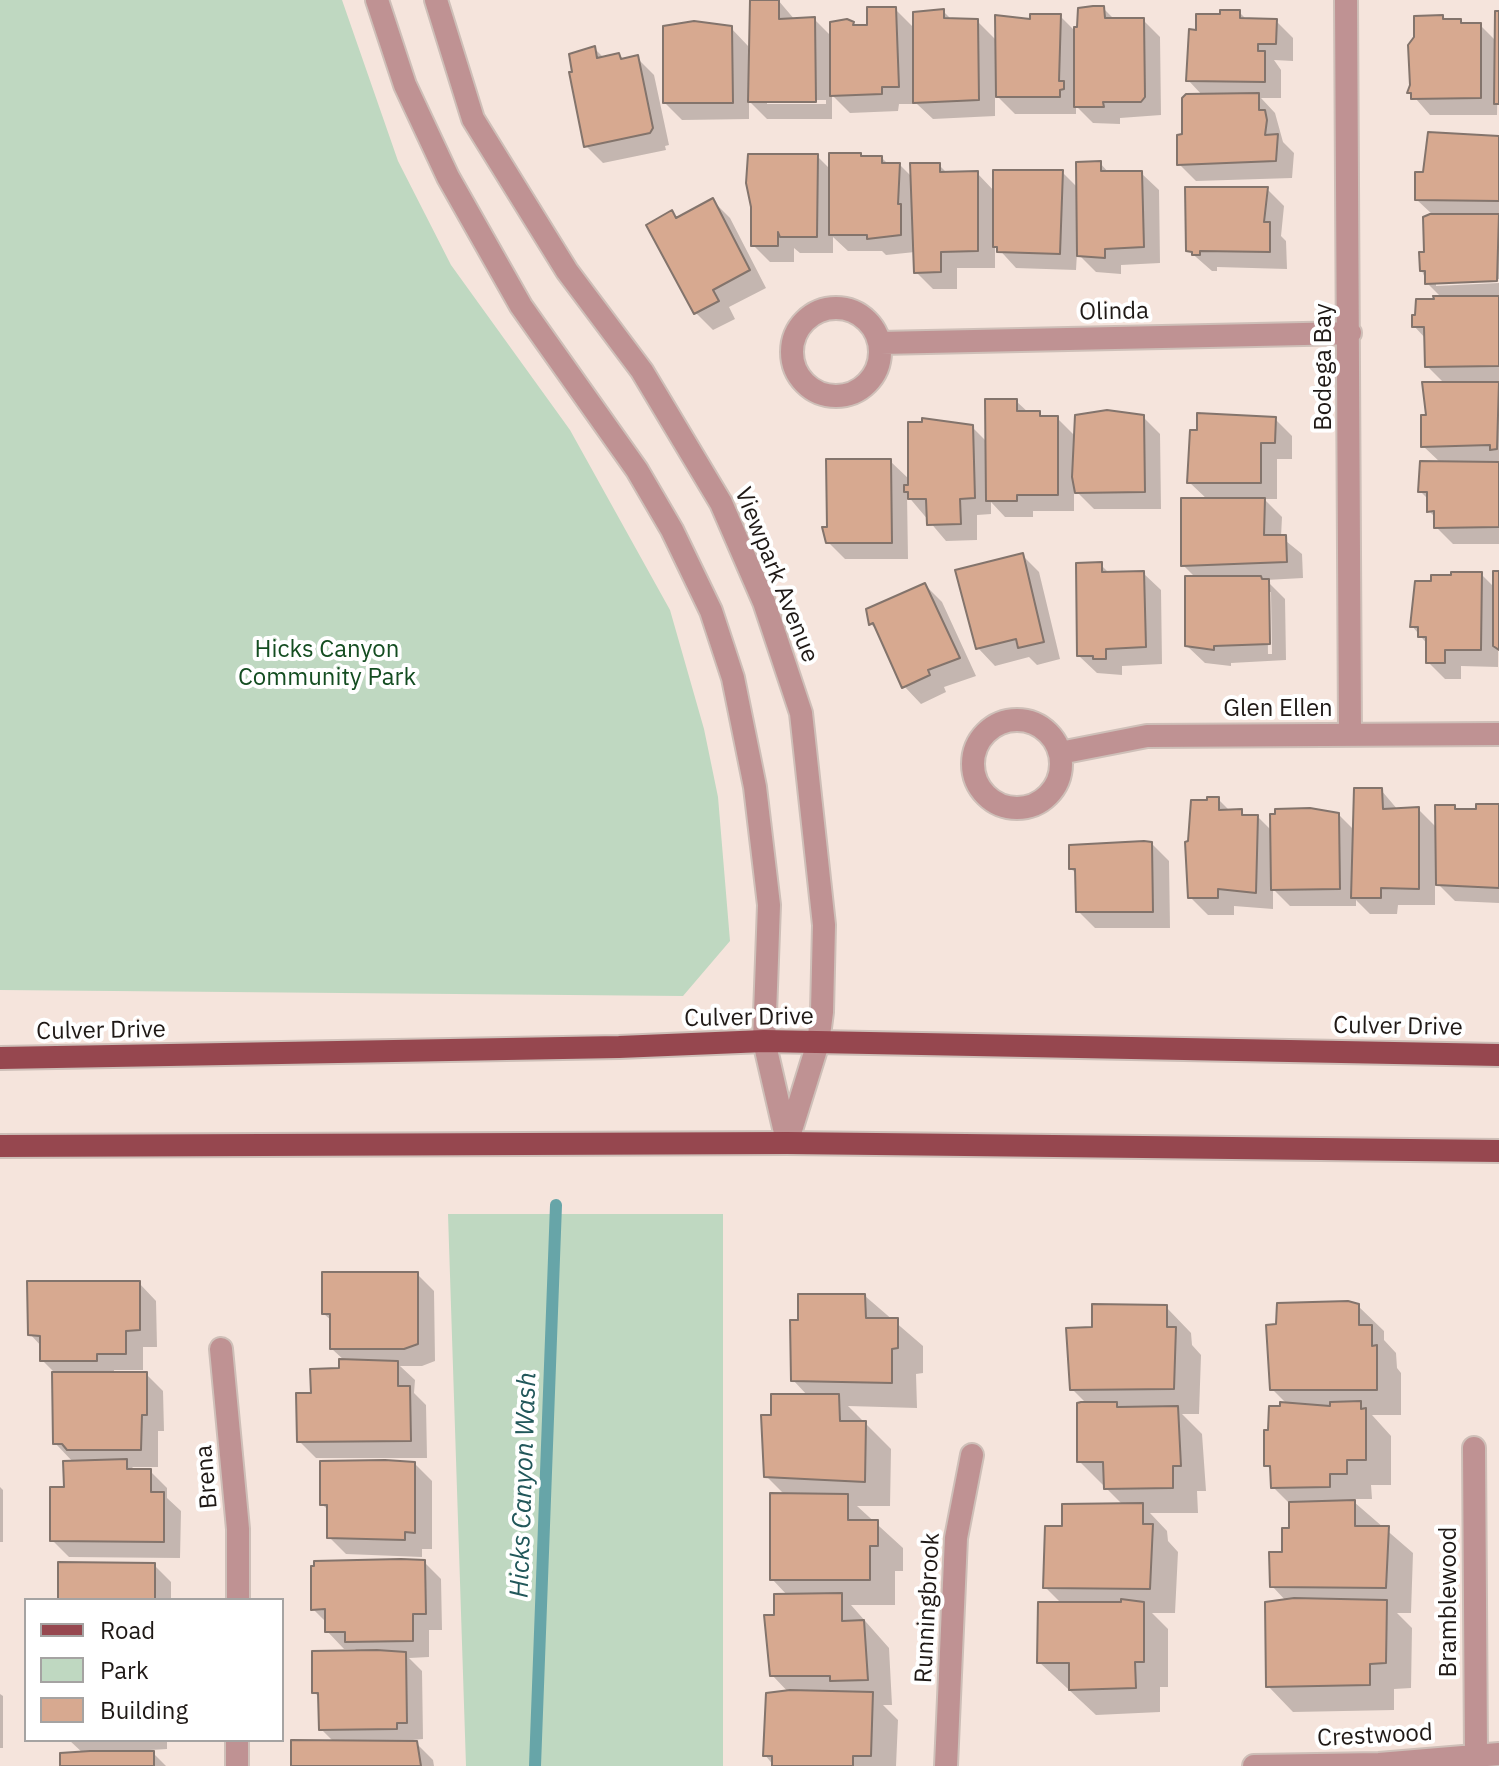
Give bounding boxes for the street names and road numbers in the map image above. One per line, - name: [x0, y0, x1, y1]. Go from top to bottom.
- street label: Olinda: [1079, 297, 1149, 327]
- street label: Bodega Bay: [1310, 303, 1338, 431]
- street label: Viewpark Avenue: [728, 483, 824, 667]
- street label: Glen Ellen: [1223, 695, 1333, 723]
- street label: Culver Drive: [684, 1002, 814, 1034]
- street label: Culver Drive: [1333, 1011, 1463, 1043]
- street label: Culver Drive: [36, 1015, 166, 1047]
- street label: Brena: [190, 1444, 224, 1510]
- street label: Bramblewood: [1435, 1527, 1463, 1677]
- street label: Runningbrook: [910, 1532, 946, 1684]
- street label: Crestwood: [1316, 1719, 1434, 1753]

